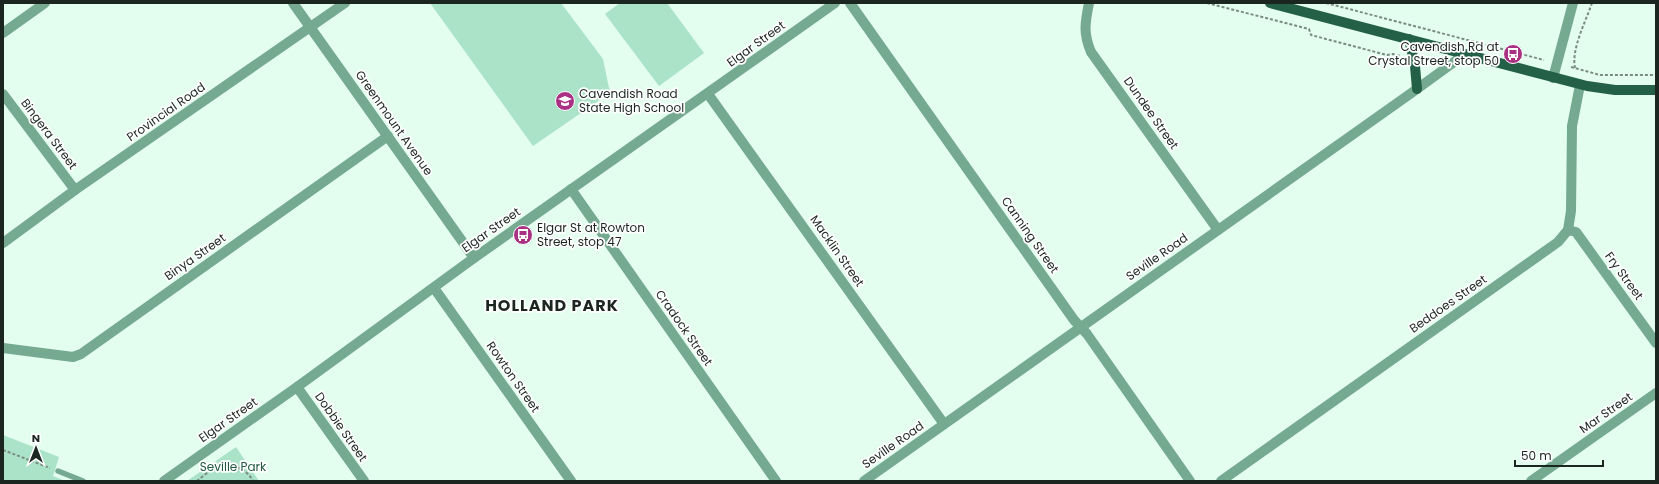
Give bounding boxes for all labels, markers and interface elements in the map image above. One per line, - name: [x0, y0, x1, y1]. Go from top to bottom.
- street label: Elgar Street: [723, 17, 788, 71]
- place label: Cavendish Rd at Crystal Street, stop 50: [1368, 38, 1499, 69]
- bus stop icon: Cavendish Rd at Crystal Street, stop 50: [1502, 43, 1524, 65]
- street label: Greenmount Avenue: [352, 67, 437, 179]
- street label: Dundee Street: [1120, 73, 1183, 152]
- street label: Provincial Road: [123, 78, 208, 145]
- place label: Cavendish Road State High School: [579, 85, 684, 116]
- school or university icon: Cavendish Road State High School: [554, 90, 576, 112]
- street label: Bingera Street: [17, 95, 82, 173]
- street label: Canning Street: [998, 193, 1063, 276]
- street label: Elgar Street: [458, 203, 524, 256]
- street label: Macklin Street: [806, 211, 868, 290]
- place label: Elgar St at Rowton Street, stop 47: [537, 219, 645, 250]
- bus stop icon: Elgar St at Rowton Street, stop 47: [512, 224, 534, 246]
- street label: Binya Street: [161, 229, 229, 284]
- street label: Seville Road: [1122, 229, 1191, 284]
- street label: Fry Street: [1601, 248, 1648, 303]
- street label: Beddoes Street: [1406, 271, 1490, 337]
- street label: Cradock Street: [652, 286, 717, 369]
- district label: HOLLAND PARK: [485, 294, 619, 317]
- street label: Rowton Street: [483, 338, 544, 416]
- street label: Mar Street: [1576, 388, 1636, 437]
- street label: Dobbie Street: [311, 389, 372, 465]
- street label: Elgar Street: [195, 393, 261, 446]
- street label: Seville Road: [858, 417, 927, 472]
- north arrow: [16, 428, 56, 468]
- text: N: [32, 430, 40, 446]
- scale bar: [1515, 442, 1603, 468]
- text: 50 m: [1521, 447, 1552, 464]
- park label: Seville Park: [200, 458, 267, 475]

